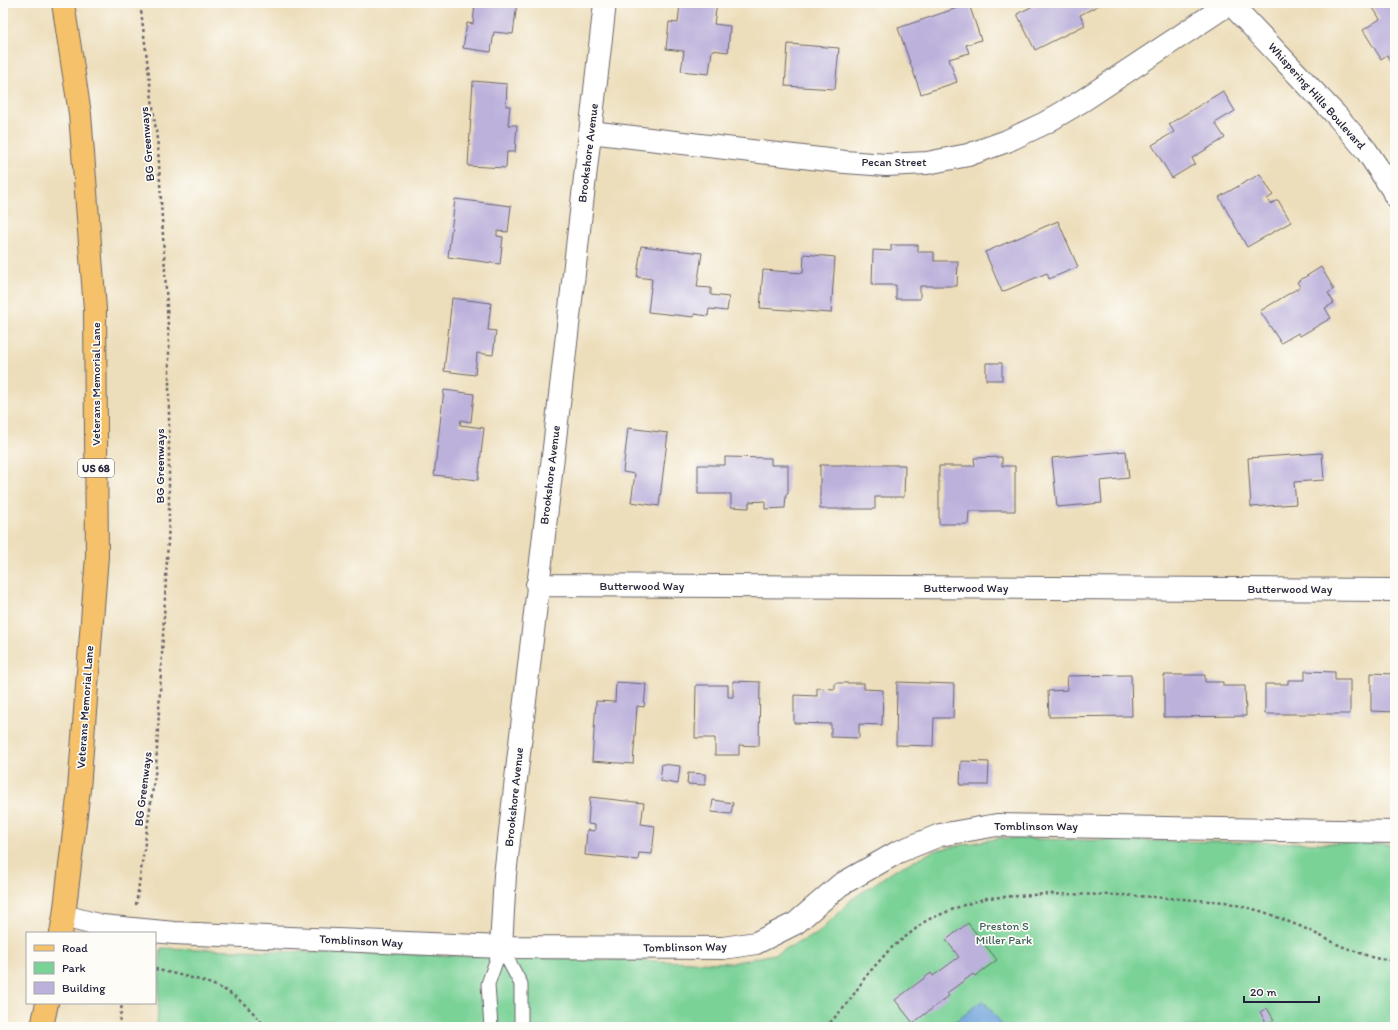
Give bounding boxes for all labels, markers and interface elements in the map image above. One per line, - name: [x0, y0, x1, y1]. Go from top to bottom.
- street label: Whispering Hills Boulevard: [1265, 40, 1369, 153]
- street label: Brookshore Avenue: [575, 102, 601, 203]
- street label: BG Greenways: [137, 106, 157, 182]
- street label: Pecan Street: [862, 155, 927, 169]
- street label: Veterans Memorial Lane: [89, 322, 103, 446]
- street label: Brookshore Avenue: [537, 424, 563, 525]
- street label: BG Greenways: [153, 429, 167, 503]
- road number: US 68: [78, 459, 114, 477]
- street label: Butterwood Way: [600, 579, 685, 593]
- street label: Butterwood Way: [924, 581, 1009, 595]
- street label: Butterwood Way: [1248, 582, 1333, 596]
- street label: Veterans Memorial Lane: [74, 645, 96, 769]
- street label: Brookshore Avenue: [502, 746, 526, 847]
- street label: BG Greenways: [131, 751, 155, 827]
- street label: Tomblinson Way: [994, 819, 1078, 833]
- park label: Preston S Miller Park: [976, 919, 1032, 947]
- legend: [26, 932, 156, 1004]
- street label: Tomblinson Way: [319, 932, 404, 950]
- street label: Tomblinson Way: [643, 939, 727, 955]
- text: Road: [62, 941, 88, 955]
- text: Park: [62, 961, 86, 975]
- scale bar: [1244, 978, 1319, 1004]
- text: Building: [62, 981, 106, 995]
- text: 20 m: [1250, 985, 1277, 999]

